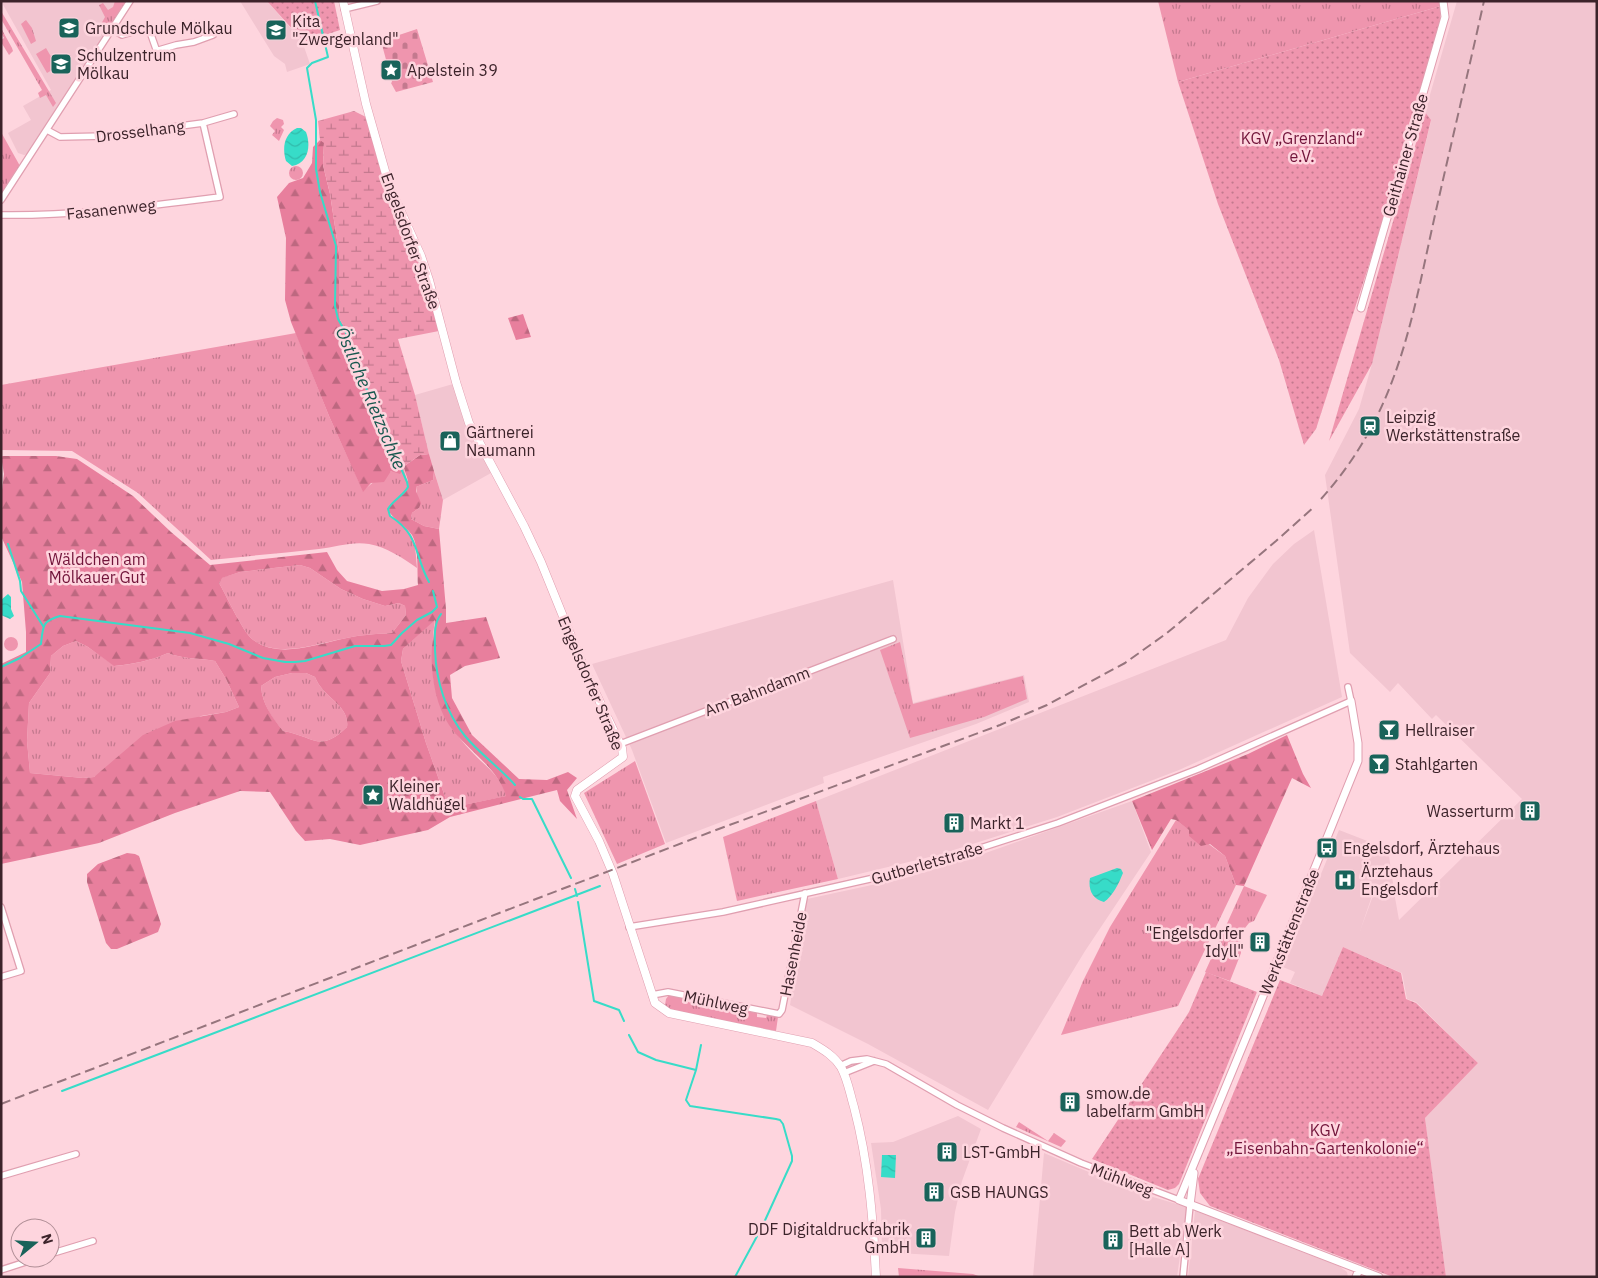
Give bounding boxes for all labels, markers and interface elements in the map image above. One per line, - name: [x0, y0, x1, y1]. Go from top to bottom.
- place label: Kita "Zwergenland": [292, 11, 399, 49]
- school or university icon: Grundschule Mölkau: [57, 16, 81, 40]
- place label: Grundschule Mölkau: [85, 18, 233, 38]
- school or university icon: Kita "Zwergenland": [264, 18, 288, 42]
- place label: Schulzentrum Mölkau: [77, 45, 177, 83]
- school or university icon: Schulzentrum Mölkau: [49, 52, 73, 76]
- place icon: Apelstein 39: [379, 58, 403, 82]
- place label: Apelstein 39: [407, 60, 498, 80]
- street label: Geithainer Straße: [1378, 91, 1432, 219]
- street label: Drosselhang: [94, 116, 186, 146]
- park label: KGV „Grenzland“ e.V.: [1241, 128, 1363, 166]
- street label: Engelsdorfer Straße: [377, 170, 445, 312]
- street label: Fasanenweg: [65, 194, 157, 224]
- water label: Östliche Rietzschke: [331, 323, 411, 473]
- place label: Leipzig Werkstättenstraße: [1386, 407, 1521, 445]
- station icon: Leipzig Werkstättenstraße: [1358, 414, 1382, 438]
- place label: Gärtnerei Naumann: [466, 422, 536, 460]
- shop icon: Gärtnerei Naumann: [438, 429, 462, 453]
- park label: Wäldchen am Mölkauer Gut: [48, 549, 146, 587]
- street label: Engelsdorfer Straße: [554, 613, 628, 753]
- street label: Am Bahndamm: [702, 662, 812, 720]
- bar icon: Hellraiser: [1377, 718, 1401, 742]
- place label: Hellraiser: [1405, 720, 1475, 740]
- bar icon: Stahlgarten: [1367, 752, 1391, 776]
- place label: Stahlgarten: [1395, 754, 1478, 774]
- place label: Kleiner Waldhügel: [389, 776, 465, 814]
- place icon: Kleiner Waldhügel: [361, 783, 385, 807]
- building icon: Wasserturm: [1518, 799, 1542, 823]
- place label: Wasserturm: [1427, 801, 1514, 821]
- building icon: Markt 1: [942, 811, 966, 835]
- place label: Markt 1: [970, 813, 1025, 833]
- bus stop icon: Engelsdorf, Ärztehaus: [1315, 836, 1339, 860]
- street label: Gutberletstraße: [869, 837, 985, 888]
- place label: Engelsdorf, Ärztehaus: [1343, 838, 1500, 858]
- place label: Ärztehaus Engelsdorf: [1361, 861, 1438, 899]
- street label: Werkstättenstraße: [1255, 866, 1324, 998]
- hospital icon: Ärztehaus Engelsdorf: [1333, 868, 1357, 892]
- street label: Hasenheide: [775, 910, 811, 998]
- place label: "Engelsdorfer Idyll": [1146, 923, 1244, 961]
- building icon: "Engelsdorfer Idyll": [1248, 930, 1272, 954]
- street label: Mühlweg: [682, 985, 750, 1019]
- place label: smow.de labelfarm GmbH: [1086, 1083, 1204, 1121]
- building icon: smow.de labelfarm GmbH: [1058, 1090, 1082, 1114]
- park label: KGV „Eisenbahn-Gartenkolonie“: [1226, 1120, 1424, 1158]
- building icon: LST-GmbH: [935, 1140, 959, 1164]
- place label: LST-GmbH: [963, 1142, 1041, 1162]
- street label: Mühlweg: [1088, 1158, 1156, 1200]
- building icon: GSB HAUNGS: [922, 1180, 946, 1204]
- place label: GSB HAUNGS: [950, 1182, 1049, 1202]
- north arrow: [10, 1218, 60, 1268]
- place label: DDF Digitaldruckfabrik GmbH: [748, 1219, 911, 1257]
- place label: Bett ab Werk [Halle A]: [1129, 1221, 1222, 1259]
- building icon: DDF Digitaldruckfabrik GmbH: [914, 1226, 938, 1250]
- building icon: Bett ab Werk [Halle A]: [1101, 1228, 1125, 1252]
- text: N: [37, 1231, 57, 1247]

